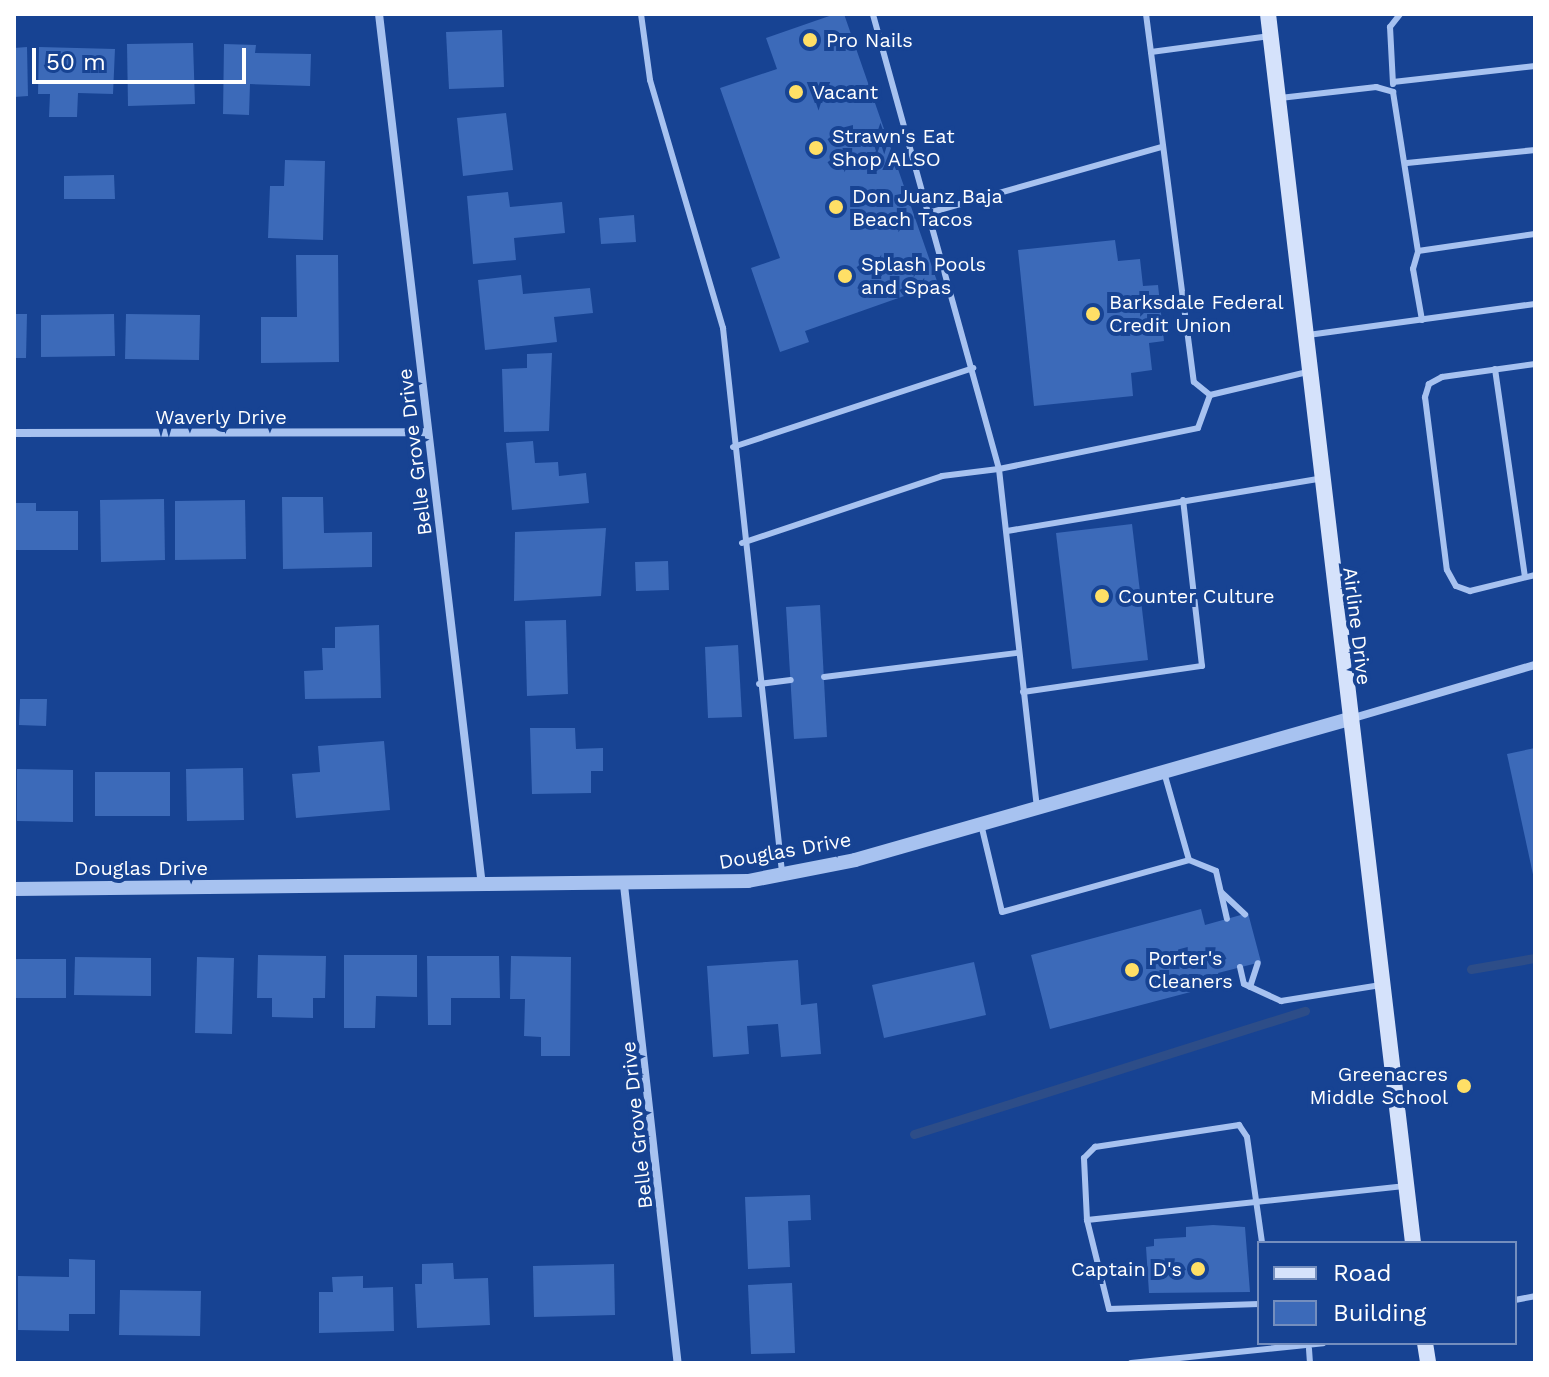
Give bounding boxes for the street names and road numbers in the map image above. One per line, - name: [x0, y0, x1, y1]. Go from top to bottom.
- street label: Belle Grove Drive: [393, 367, 437, 537]
- street label: Waverly Drive: [155, 405, 287, 429]
- street label: Airline Drive: [1338, 566, 1376, 686]
- street label: Douglas Drive: [717, 828, 853, 874]
- street label: Douglas Drive: [74, 856, 208, 880]
- street label: Belle Grove Drive: [616, 1040, 658, 1210]

